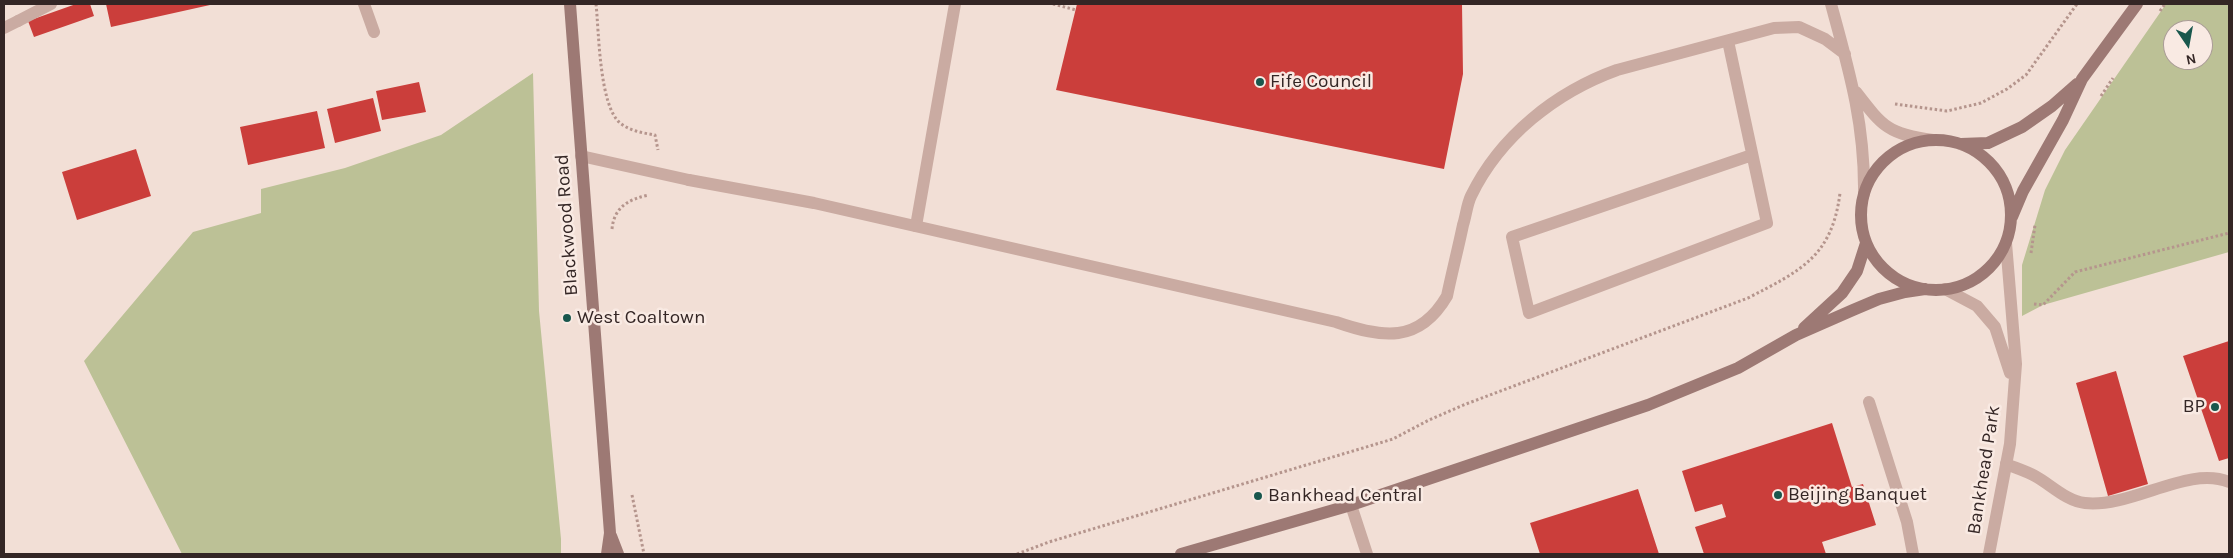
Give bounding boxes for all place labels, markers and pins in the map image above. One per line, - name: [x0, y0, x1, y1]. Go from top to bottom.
- place label: Fife Council: [1270, 71, 1372, 93]
- marker: Fife Council: [1254, 76, 1266, 88]
- place label: West Coaltown: [577, 307, 705, 329]
- marker: West Coaltown: [561, 312, 573, 324]
- place label: BP: [2183, 396, 2205, 418]
- marker: BP: [2209, 401, 2221, 413]
- place label: Beijing Banquet: [1788, 484, 1927, 506]
- place label: Bankhead Central: [1268, 485, 1423, 507]
- marker: Beijing Banquet: [1772, 489, 1784, 501]
- marker: Bankhead Central: [1252, 490, 1264, 502]

